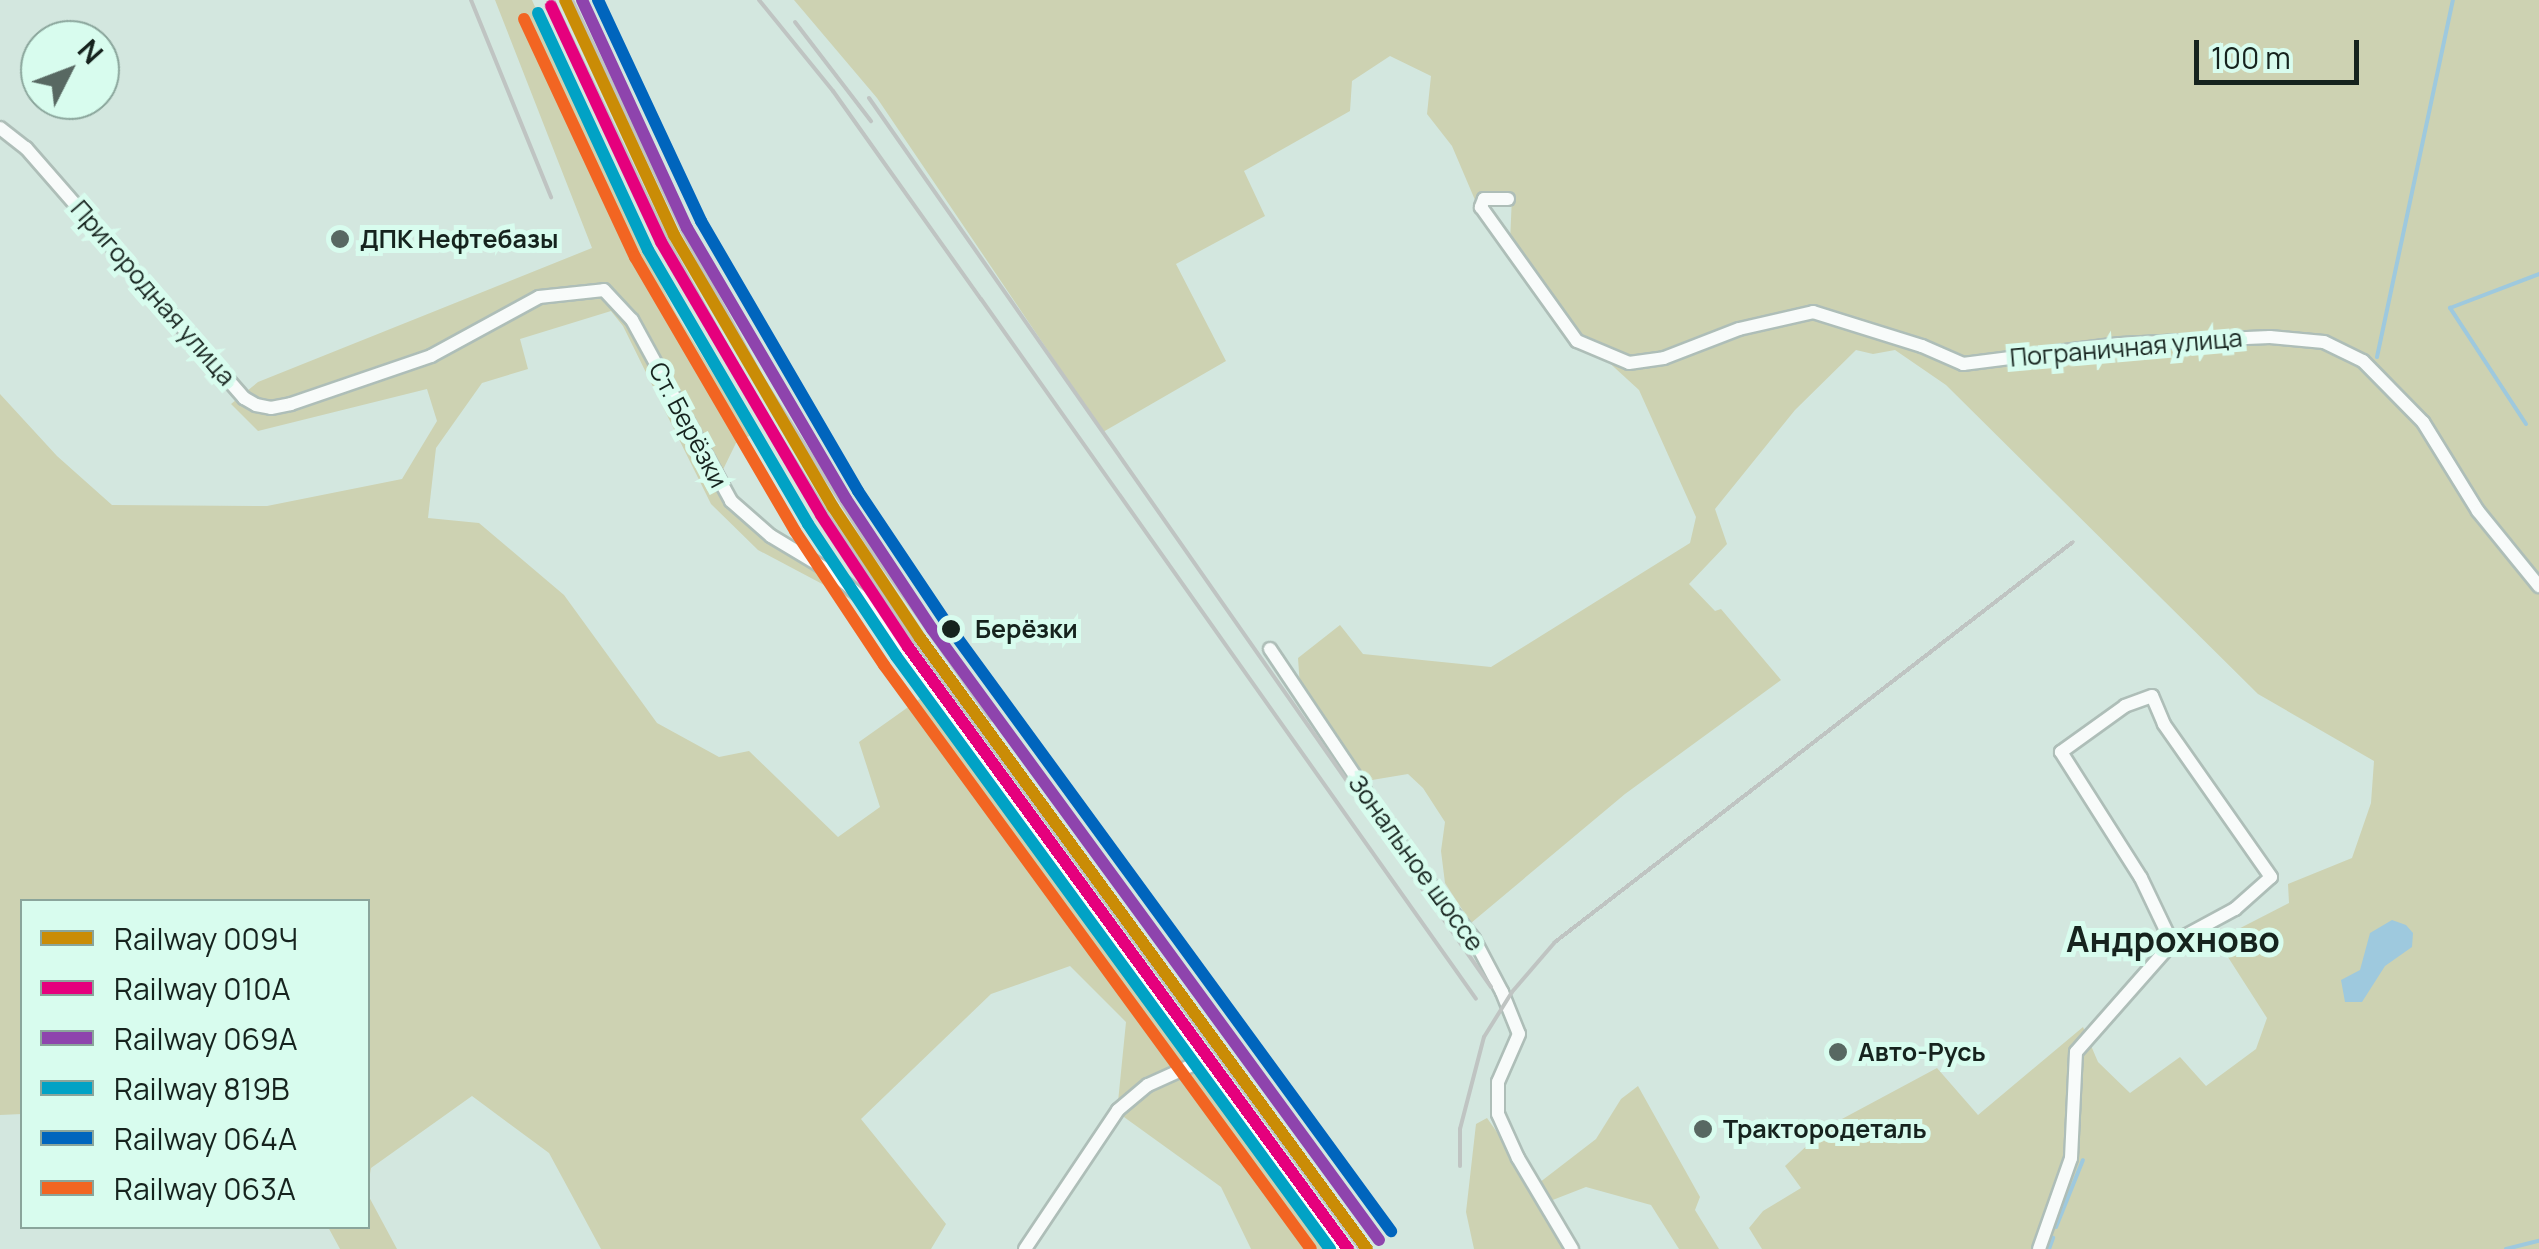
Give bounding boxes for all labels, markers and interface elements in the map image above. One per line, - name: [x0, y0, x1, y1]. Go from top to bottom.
- north arrow: [20, 20, 120, 120]
- scale bar: [2199, 20, 2364, 82]
- text: N: [70, 31, 112, 71]
- text: 100 m: [2211, 37, 2291, 78]
- street label: Пригородная улица: [65, 194, 241, 392]
- place label: ДПК Нефтебазы: [360, 224, 559, 254]
- marker: ДПК Нефтебазы: [329, 228, 351, 250]
- street label: Пограничная улица: [2009, 323, 2243, 373]
- street label: Ст. Берёзки: [642, 357, 734, 493]
- marker: Берёзки: [936, 614, 966, 644]
- place label: Берёзки: [975, 614, 1078, 644]
- street label: Зональное шоссе: [1342, 769, 1490, 957]
- legend: [20, 899, 370, 1229]
- text: Railway 009Ч: [114, 918, 298, 959]
- district label: Андрохново: [2066, 918, 2280, 960]
- text: Railway 010А: [114, 968, 291, 1009]
- text: Railway 069А: [114, 1018, 298, 1059]
- place label: Авто-Русь: [1858, 1037, 1986, 1067]
- marker: Авто-Русь: [1827, 1041, 1849, 1063]
- text: Railway 819В: [114, 1068, 289, 1109]
- place label: Трактородеталь: [1723, 1114, 1927, 1144]
- text: Railway 064А: [114, 1118, 297, 1159]
- marker: Трактородеталь: [1692, 1118, 1714, 1140]
- text: Railway 063А: [114, 1168, 296, 1209]

